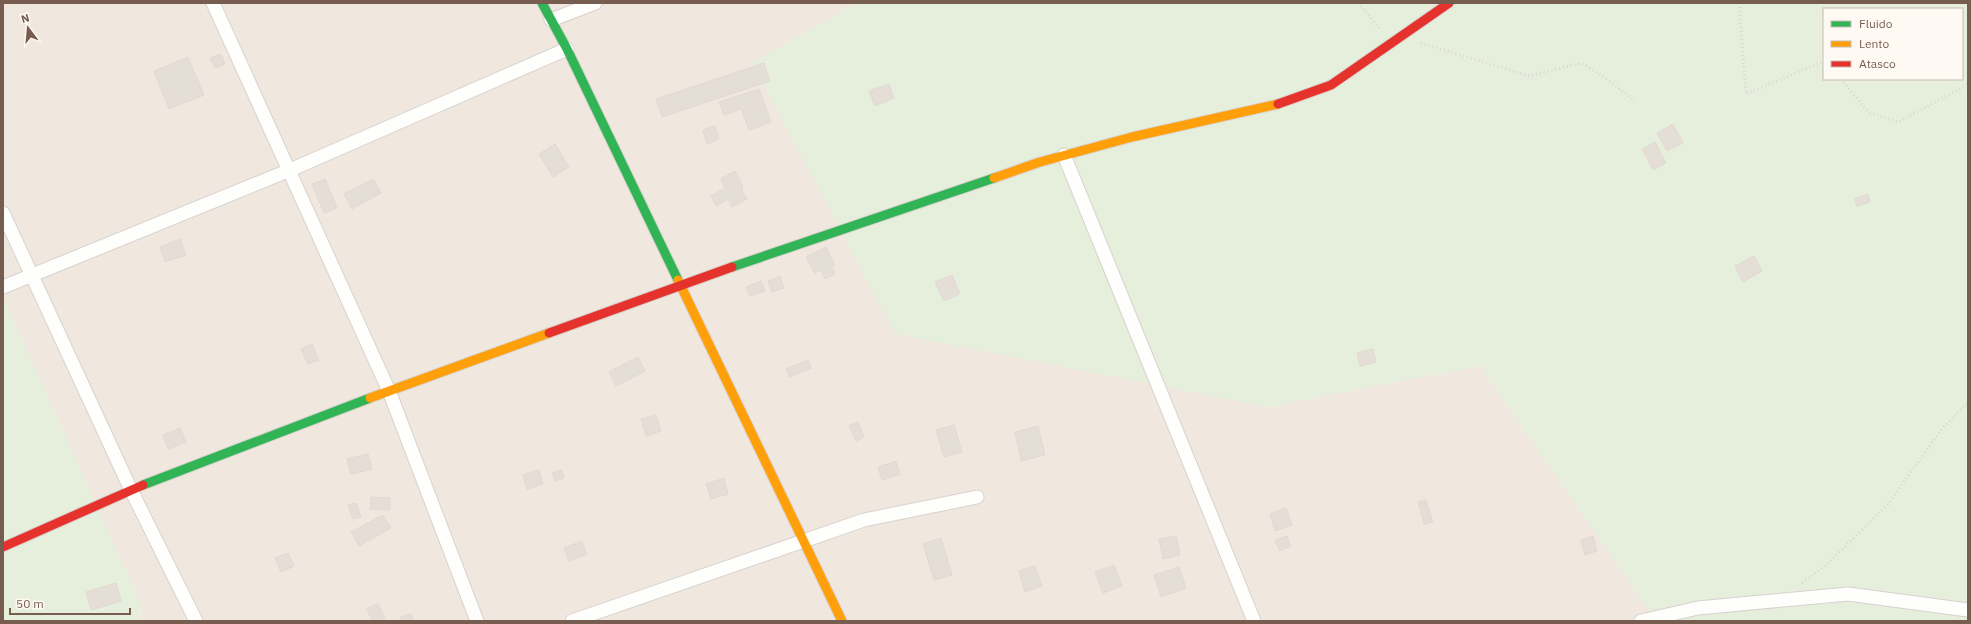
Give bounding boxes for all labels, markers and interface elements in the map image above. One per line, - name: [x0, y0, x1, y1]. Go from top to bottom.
- north arrow: [8, 8, 48, 48]
- legend: [1823, 8, 1963, 80]
- text: N: [19, 11, 31, 26]
- text: Fluido: [1859, 16, 1893, 31]
- text: Lento: [1859, 36, 1889, 51]
- text: Atasco: [1859, 56, 1896, 71]
- scale bar: [10, 590, 130, 616]
- text: 50 m: [16, 596, 44, 611]

